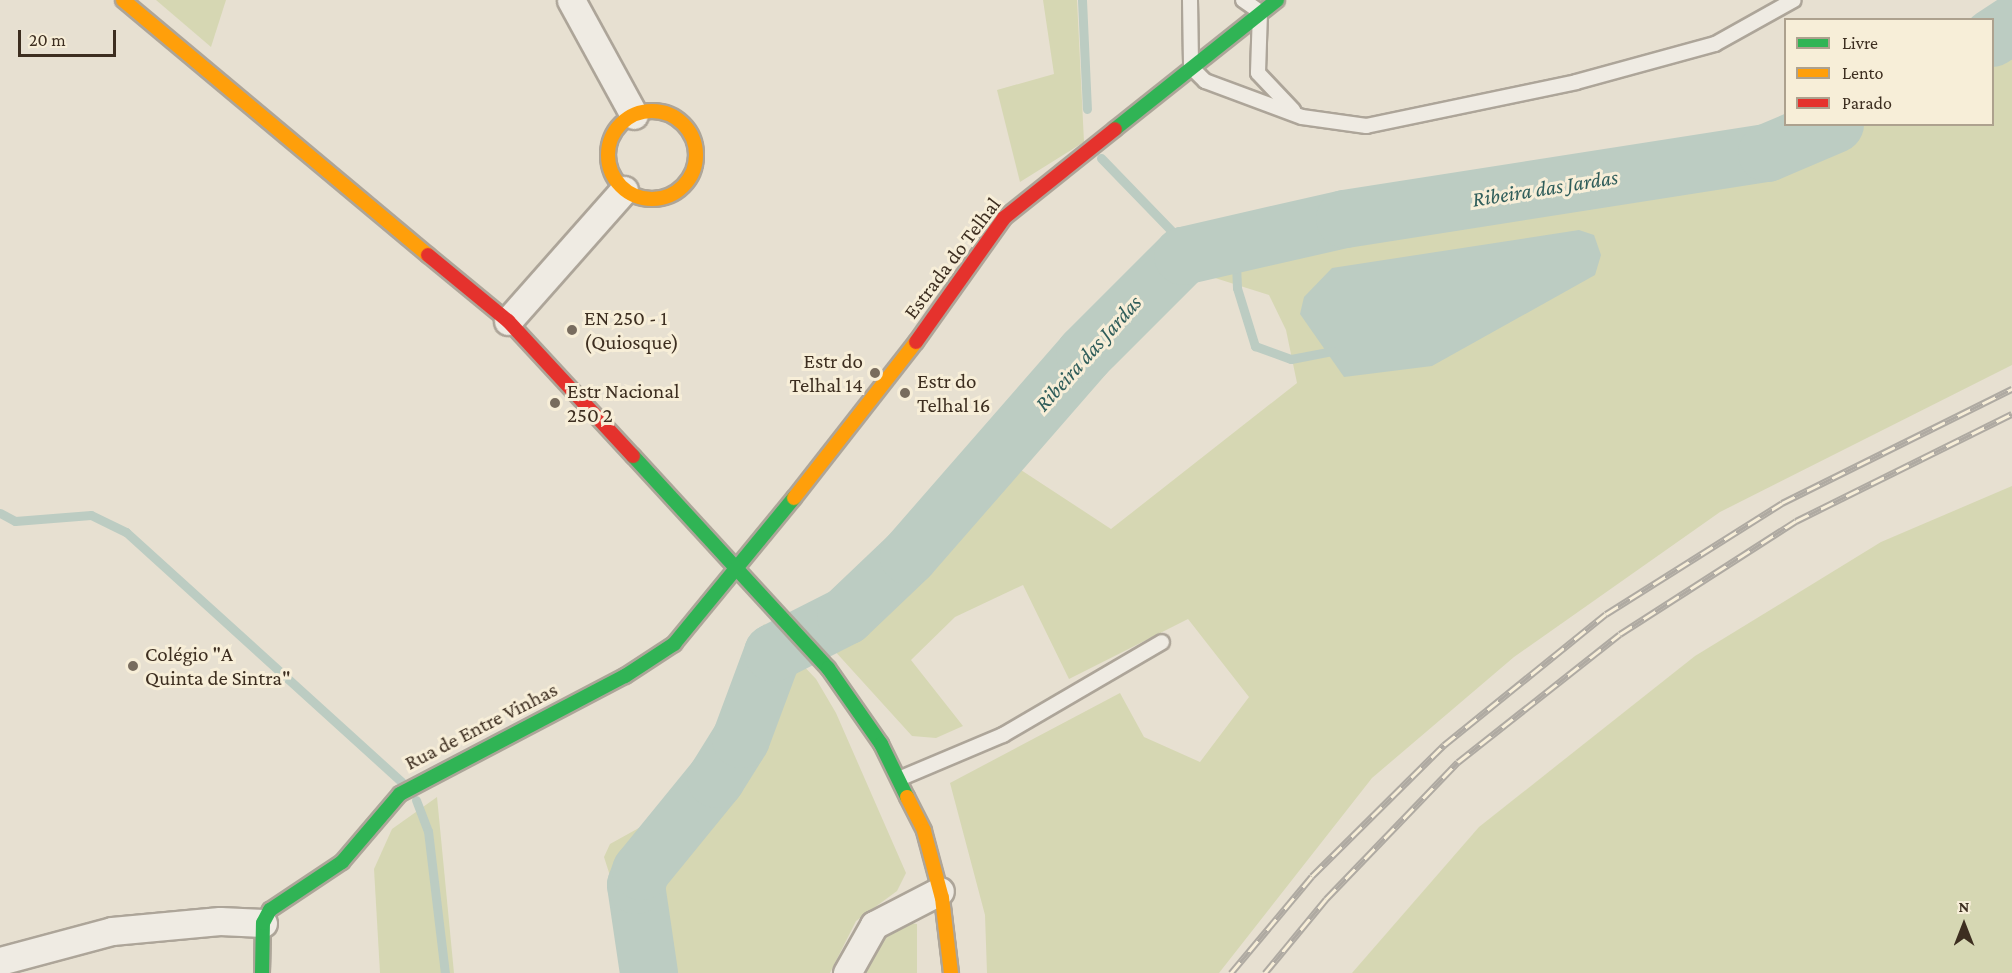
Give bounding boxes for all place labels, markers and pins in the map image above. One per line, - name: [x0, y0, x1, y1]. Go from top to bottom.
- place label: EN 250 - 1 (Quiosque): [584, 305, 679, 355]
- marker: EN 250 - 1 (Quiosque): [565, 323, 579, 337]
- place label: Estr do Telhal 14: [790, 348, 863, 398]
- marker: Estr do Telhal 14: [868, 366, 882, 380]
- place label: Estr do Telhal 16: [917, 368, 990, 418]
- place label: Estr Nacional 250 2: [567, 378, 680, 428]
- marker: Estr do Telhal 16: [898, 386, 912, 400]
- marker: Estr Nacional 250 2: [548, 396, 562, 410]
- place label: Colégio "A Quinta de Sintra": [145, 641, 291, 691]
- marker: Colégio "A Quinta de Sintra": [126, 659, 140, 673]

